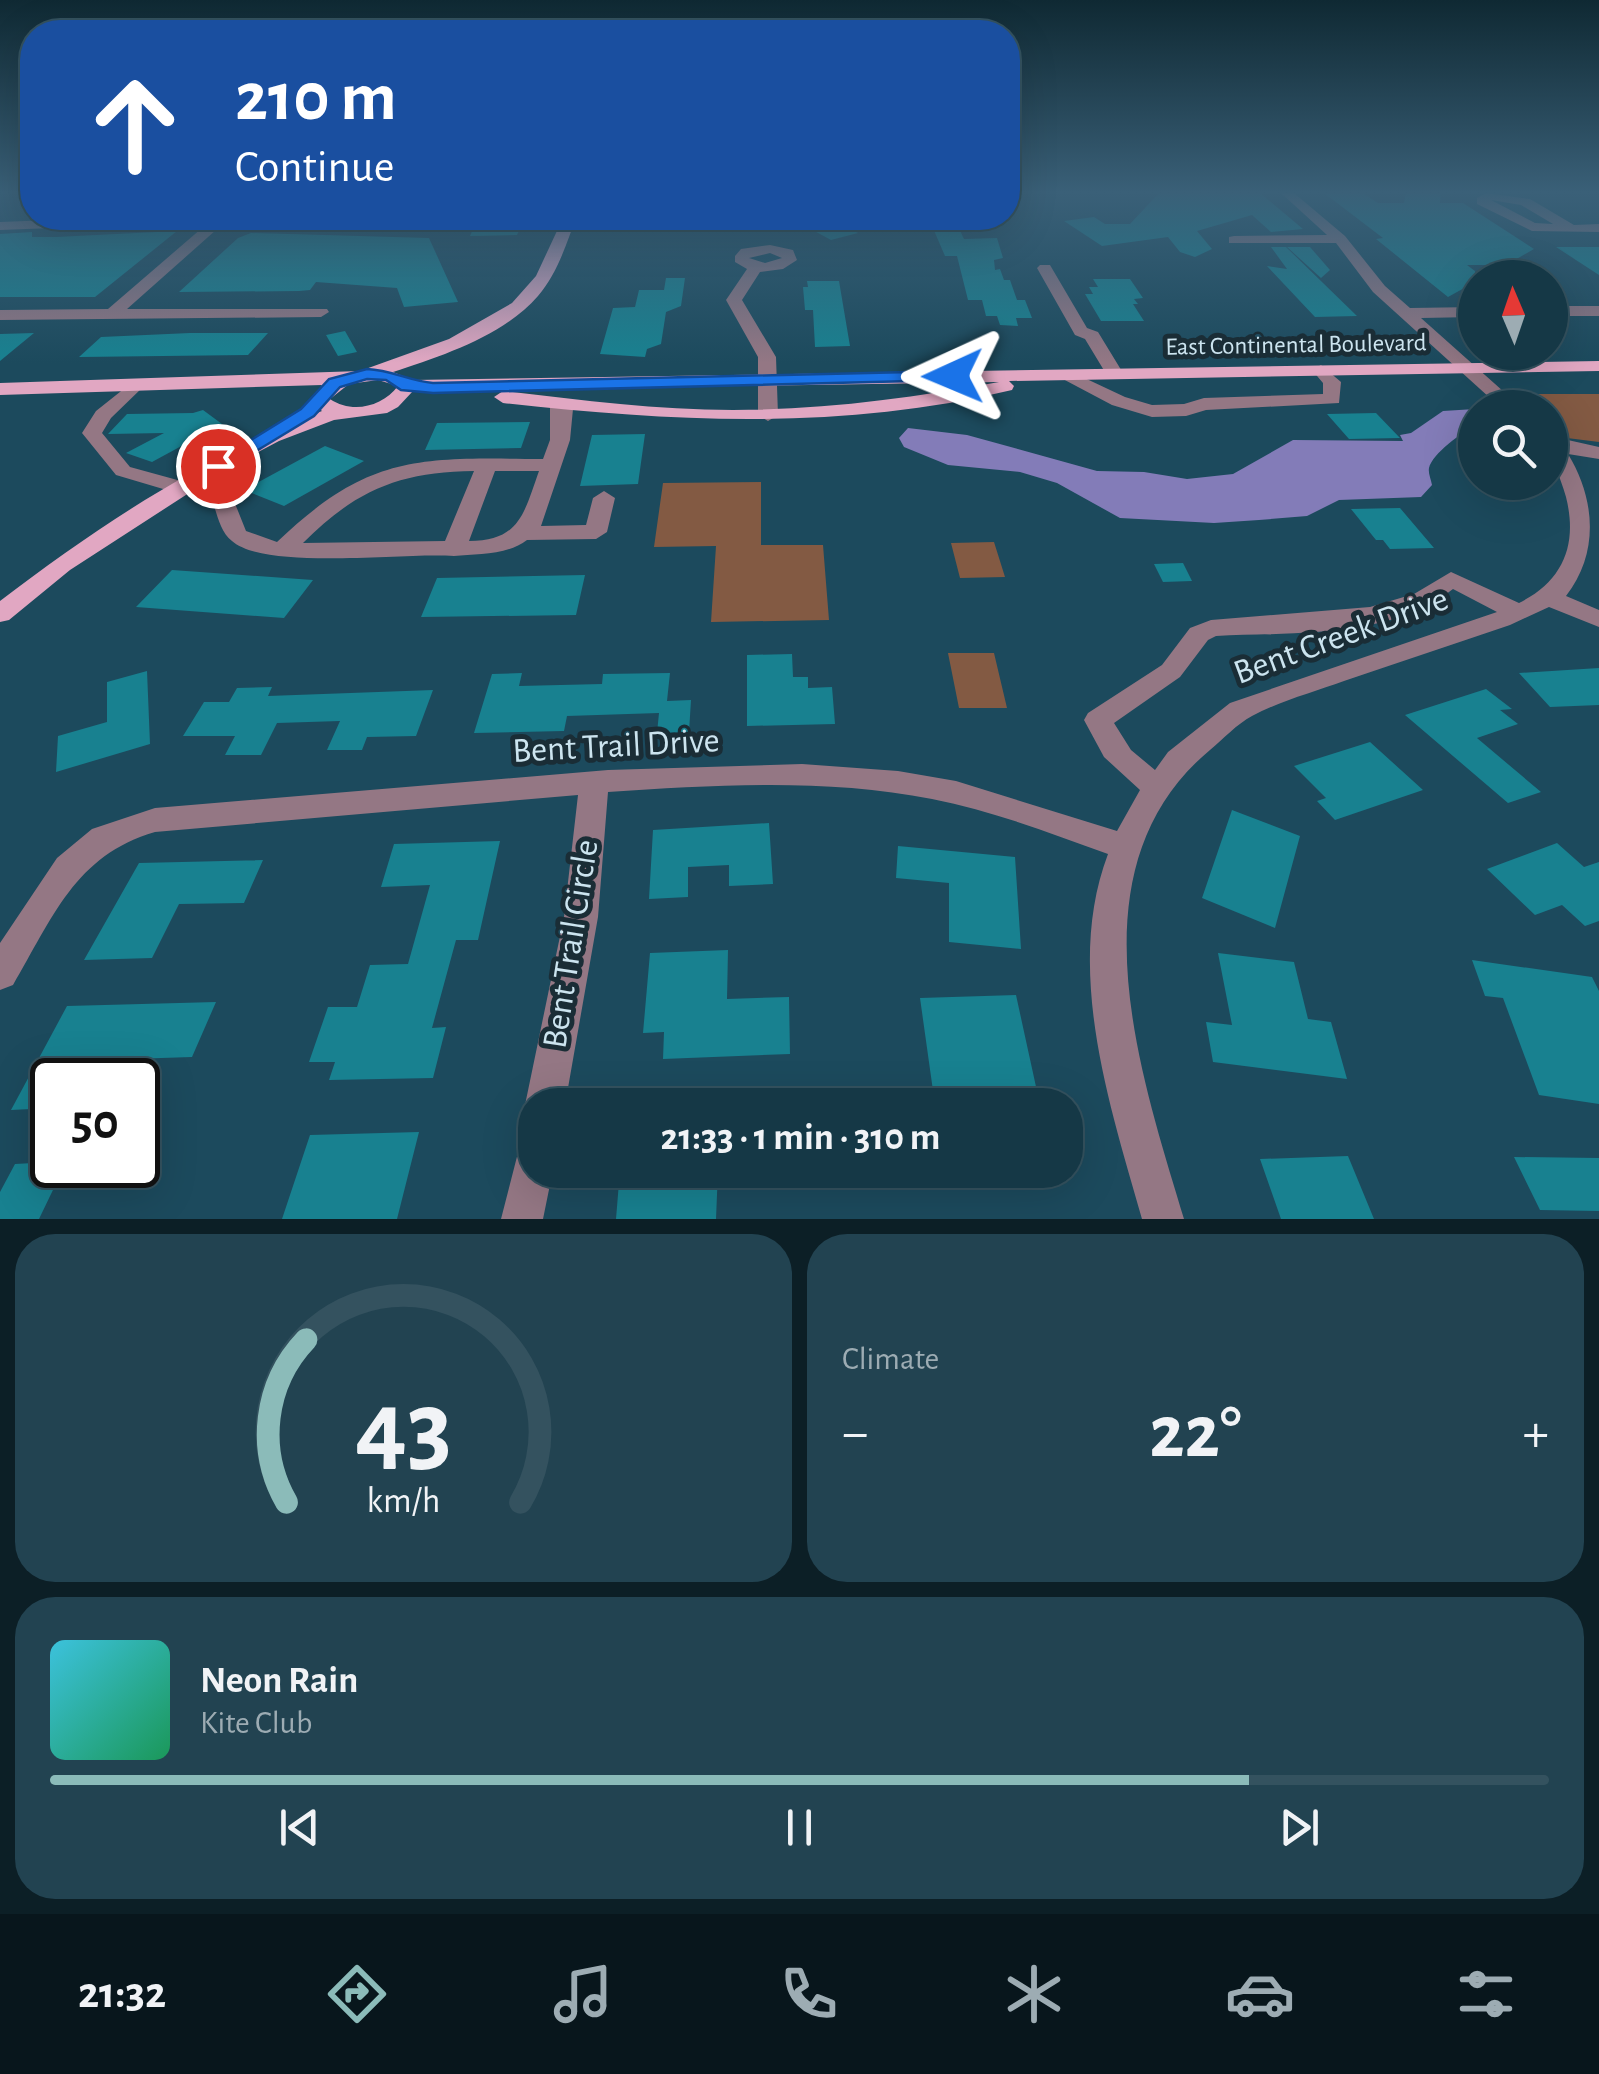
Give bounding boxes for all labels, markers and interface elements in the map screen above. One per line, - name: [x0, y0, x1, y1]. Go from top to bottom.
- icon: ahead: [70, 60, 200, 190]
- text: 210 m: [235, 63, 397, 133]
- text: Continue: [235, 145, 394, 190]
- north arrow: [1458, 260, 1568, 370]
- map controls: [1458, 260, 1568, 500]
- position arrow: [901, 324, 1005, 428]
- street label: East Continental Boulevard: [1165, 330, 1427, 360]
- button: search: [1458, 390, 1568, 500]
- pin: [176, 424, 261, 509]
- icon: arrive: [191, 439, 246, 494]
- street label: Bent Creek Drive: [1229, 581, 1453, 691]
- street label: Bent Trail Drive: [512, 723, 720, 769]
- street label: Bent Trail Circle: [537, 837, 605, 1051]
- speed limit sign: 50: [30, 1058, 160, 1188]
- text: 21:33 · 1 min · 310 m: [661, 1119, 940, 1157]
- text: Climate: [842, 1343, 939, 1375]
- text: 43: [355, 1377, 452, 1481]
- text: 22°: [1149, 1396, 1242, 1471]
- text: −: [842, 1406, 868, 1461]
- text: +: [1523, 1406, 1549, 1461]
- text: km/h: [367, 1483, 440, 1519]
- text: Neon Rain: [200, 1662, 358, 1700]
- text: Kite Club: [200, 1707, 312, 1739]
- icon: previous: [272, 1800, 327, 1855]
- icon: pause: [772, 1800, 827, 1855]
- icon: next: [1272, 1800, 1327, 1855]
- icon: directions: [322, 1959, 392, 2029]
- icon: music: [548, 1959, 618, 2029]
- icon: phone: [774, 1959, 844, 2029]
- icon: climate: [999, 1959, 1069, 2029]
- icon: car: [1225, 1959, 1295, 2029]
- icon: filters: [1451, 1959, 1521, 2029]
- text: 21:32: [78, 1971, 166, 2016]

